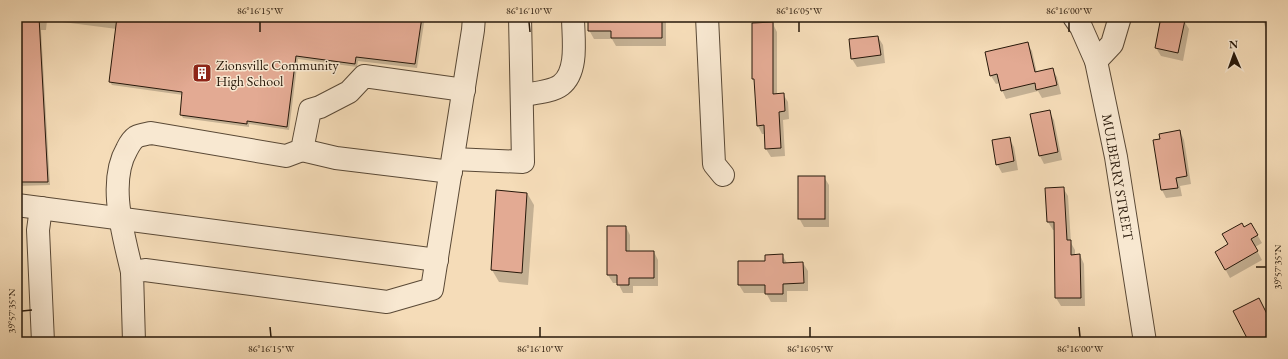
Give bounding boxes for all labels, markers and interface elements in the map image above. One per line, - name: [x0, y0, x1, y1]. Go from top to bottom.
- text: 86°16'15"W: [237, 4, 284, 17]
- text: 86°16'10"W: [506, 4, 553, 17]
- text: 86°16'05"W: [776, 4, 823, 17]
- text: 86°16'00"W: [1046, 4, 1093, 17]
- north arrow: [1214, 34, 1254, 74]
- text: N: [1229, 37, 1238, 51]
- place label: Zionsville Community High School: [216, 56, 340, 90]
- building icon: Zionsville Community High School: [191, 62, 213, 84]
- street label: MULBERRY STREET: [1098, 112, 1138, 242]
- text: 39°57'35"N: [1271, 244, 1284, 289]
- text: 39°57'35"N: [5, 288, 18, 333]
- text: 86°16'15"W: [248, 342, 295, 355]
- text: 86°16'10"W: [517, 342, 564, 355]
- text: 86°16'05"W: [787, 342, 834, 355]
- text: 86°16'00"W: [1057, 342, 1104, 355]

